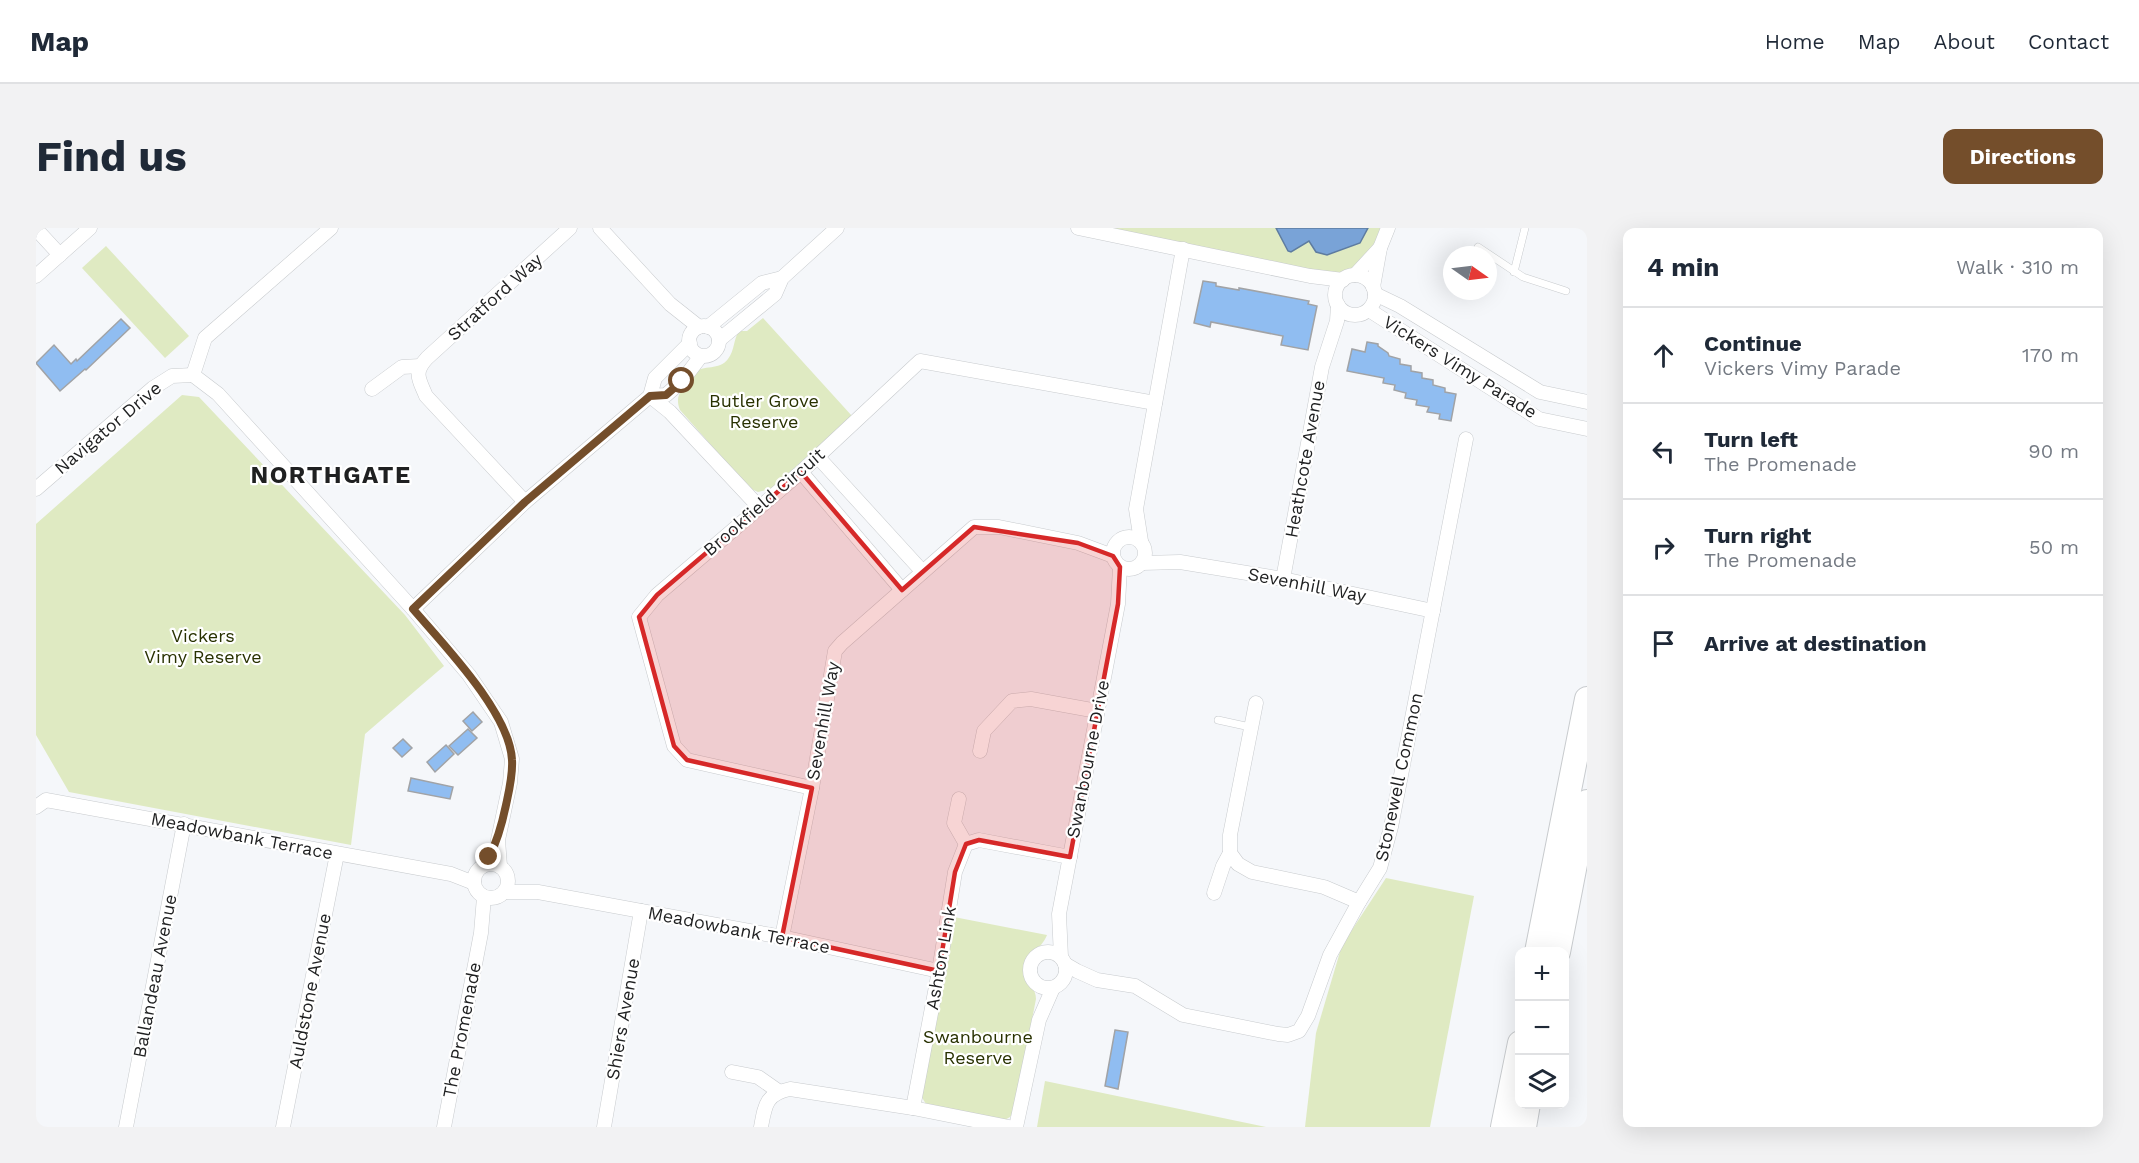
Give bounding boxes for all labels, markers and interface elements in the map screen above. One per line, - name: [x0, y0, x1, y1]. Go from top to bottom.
- text: Map: [30, 25, 89, 58]
- text: Home: [1765, 29, 1825, 54]
- text: Map: [1858, 29, 1901, 54]
- text: About: [1934, 29, 1995, 54]
- text: Contact: [2028, 29, 2109, 54]
- button: Directions: [1943, 129, 2103, 184]
- text: Find us: [36, 132, 187, 181]
- north arrow: [1443, 246, 1497, 300]
- street label: Stratford Way: [443, 248, 547, 345]
- text: 4 min: [1647, 252, 1719, 282]
- text: Walk · 310 m: [1956, 255, 2079, 279]
- street label: Vickers Vimy Parade: [1380, 311, 1541, 422]
- text: Continue: [1704, 331, 1802, 356]
- icon: ahead: [1647, 339, 1680, 372]
- text: 170 m: [2022, 343, 2079, 367]
- text: Vickers Vimy Parade: [1704, 356, 1901, 380]
- route start: [668, 367, 694, 393]
- street label: Navigator Drive: [50, 377, 165, 478]
- street label: Heathcote Avenue: [1280, 378, 1329, 539]
- park label: Butler Grove Reserve: [709, 390, 819, 432]
- text: Turn left: [1704, 427, 1798, 452]
- icon: left: [1647, 435, 1680, 468]
- text: 90 m: [2028, 439, 2079, 463]
- street label: Brookfield Circuit: [699, 443, 829, 560]
- text: The Promenade: [1704, 452, 1857, 476]
- district label: NORTHGATE: [250, 461, 412, 489]
- text: Turn right: [1704, 523, 1811, 548]
- icon: right: [1647, 531, 1680, 564]
- text: 50 m: [2029, 535, 2079, 559]
- text: The Promenade: [1704, 548, 1857, 572]
- street label: Sevenhill Way: [1246, 563, 1369, 606]
- park label: Vickers Vimy Reserve: [144, 625, 262, 667]
- icon: arrive: [1647, 627, 1680, 660]
- text: Arrive at destination: [1704, 631, 1927, 656]
- street label: Sevenhill Way: [802, 659, 843, 782]
- street label: Swanbourne Drive: [1062, 678, 1113, 840]
- street label: Stonewell Common: [1370, 690, 1427, 863]
- street label: Meadowbank Terrace: [149, 808, 335, 863]
- route end: [475, 843, 501, 869]
- street label: Ballandeau Avenue: [128, 892, 181, 1060]
- street label: Meadowbank Terrace: [646, 902, 832, 957]
- street label: Ashton Link: [921, 904, 960, 1011]
- street label: Auldstone Avenue: [284, 911, 335, 1070]
- map controls: [1515, 947, 1569, 1109]
- button: +: [1515, 947, 1569, 1001]
- street label: Shiers Avenue: [601, 956, 644, 1081]
- street label: The Promenade: [438, 960, 485, 1099]
- button: −: [1515, 1001, 1569, 1055]
- park label: Swanbourne Reserve: [923, 1026, 1033, 1068]
- button: layers: [1515, 1055, 1569, 1109]

